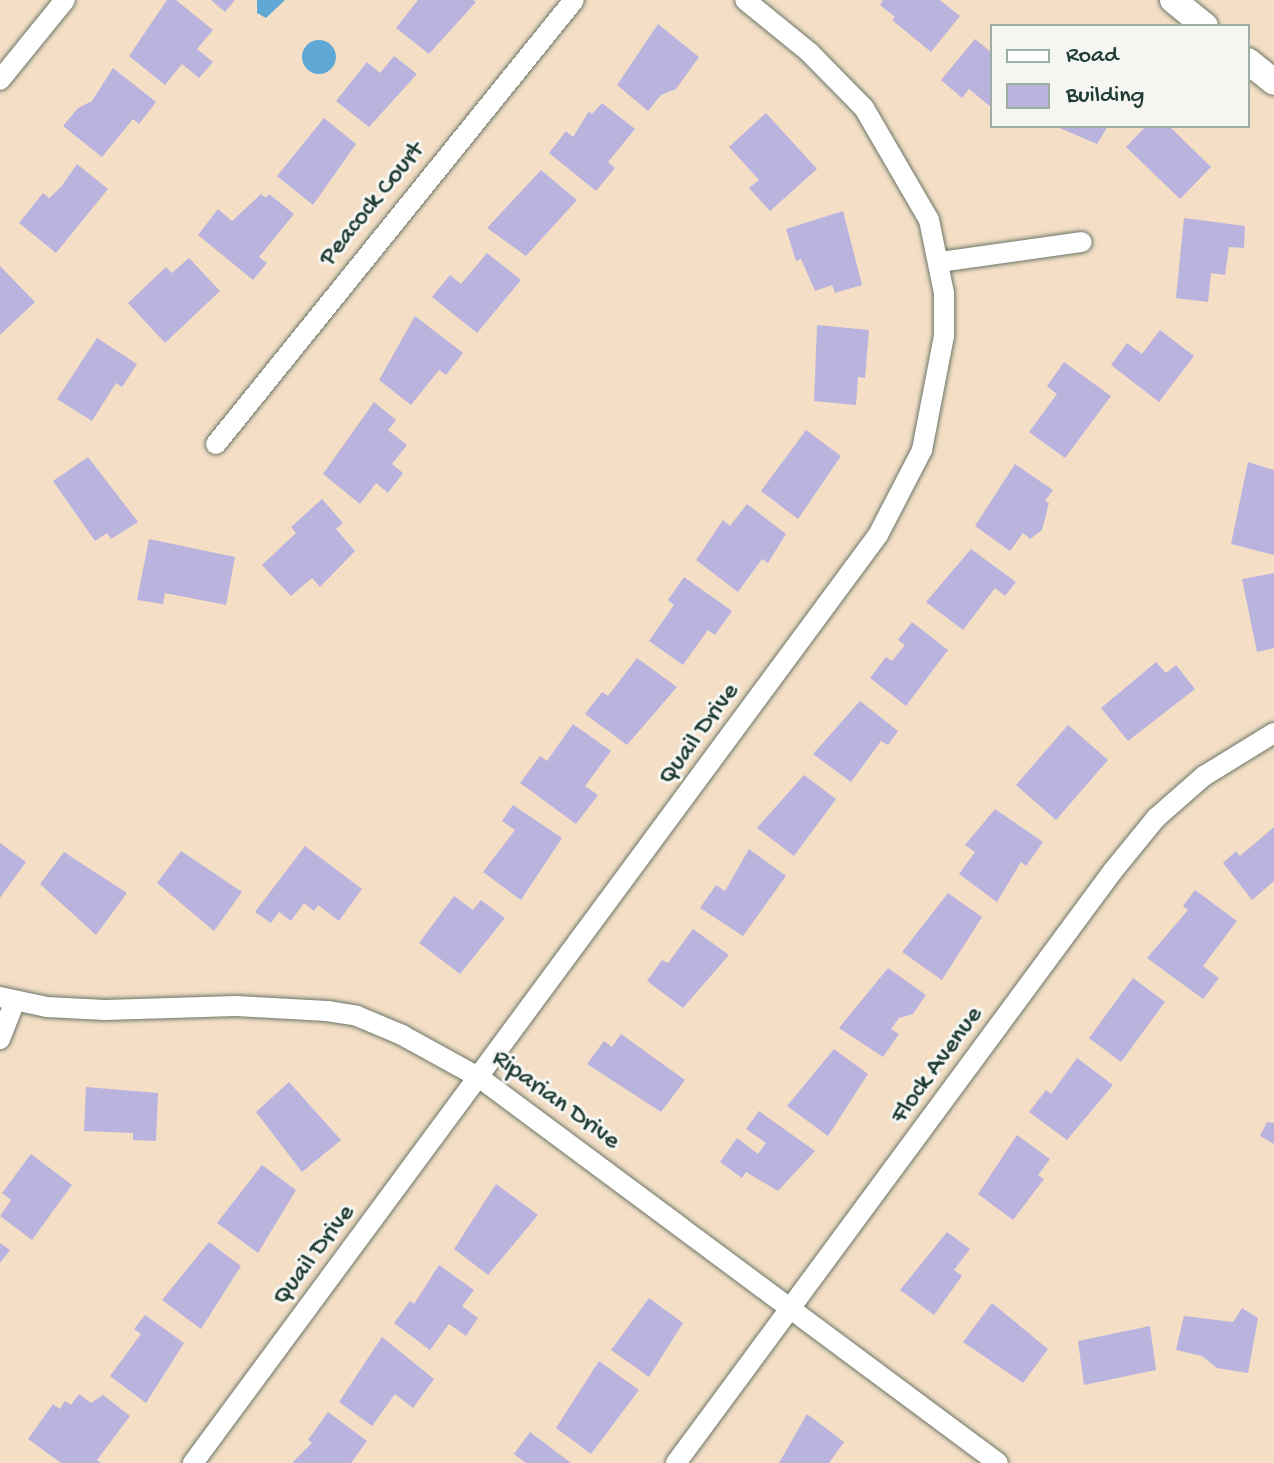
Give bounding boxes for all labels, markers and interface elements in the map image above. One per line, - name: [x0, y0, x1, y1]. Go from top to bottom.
- legend: [990, 24, 1250, 128]
- text: Road: [1066, 42, 1118, 71]
- text: Building: [1066, 82, 1144, 111]
- street label: Peacock Court: [313, 137, 433, 273]
- street label: Quail Drive: [653, 678, 747, 792]
- street label: Flock Avenue: [885, 1001, 991, 1131]
- street label: Riparian Drive: [485, 1044, 625, 1158]
- street label: Quail Drive: [267, 1199, 363, 1313]

